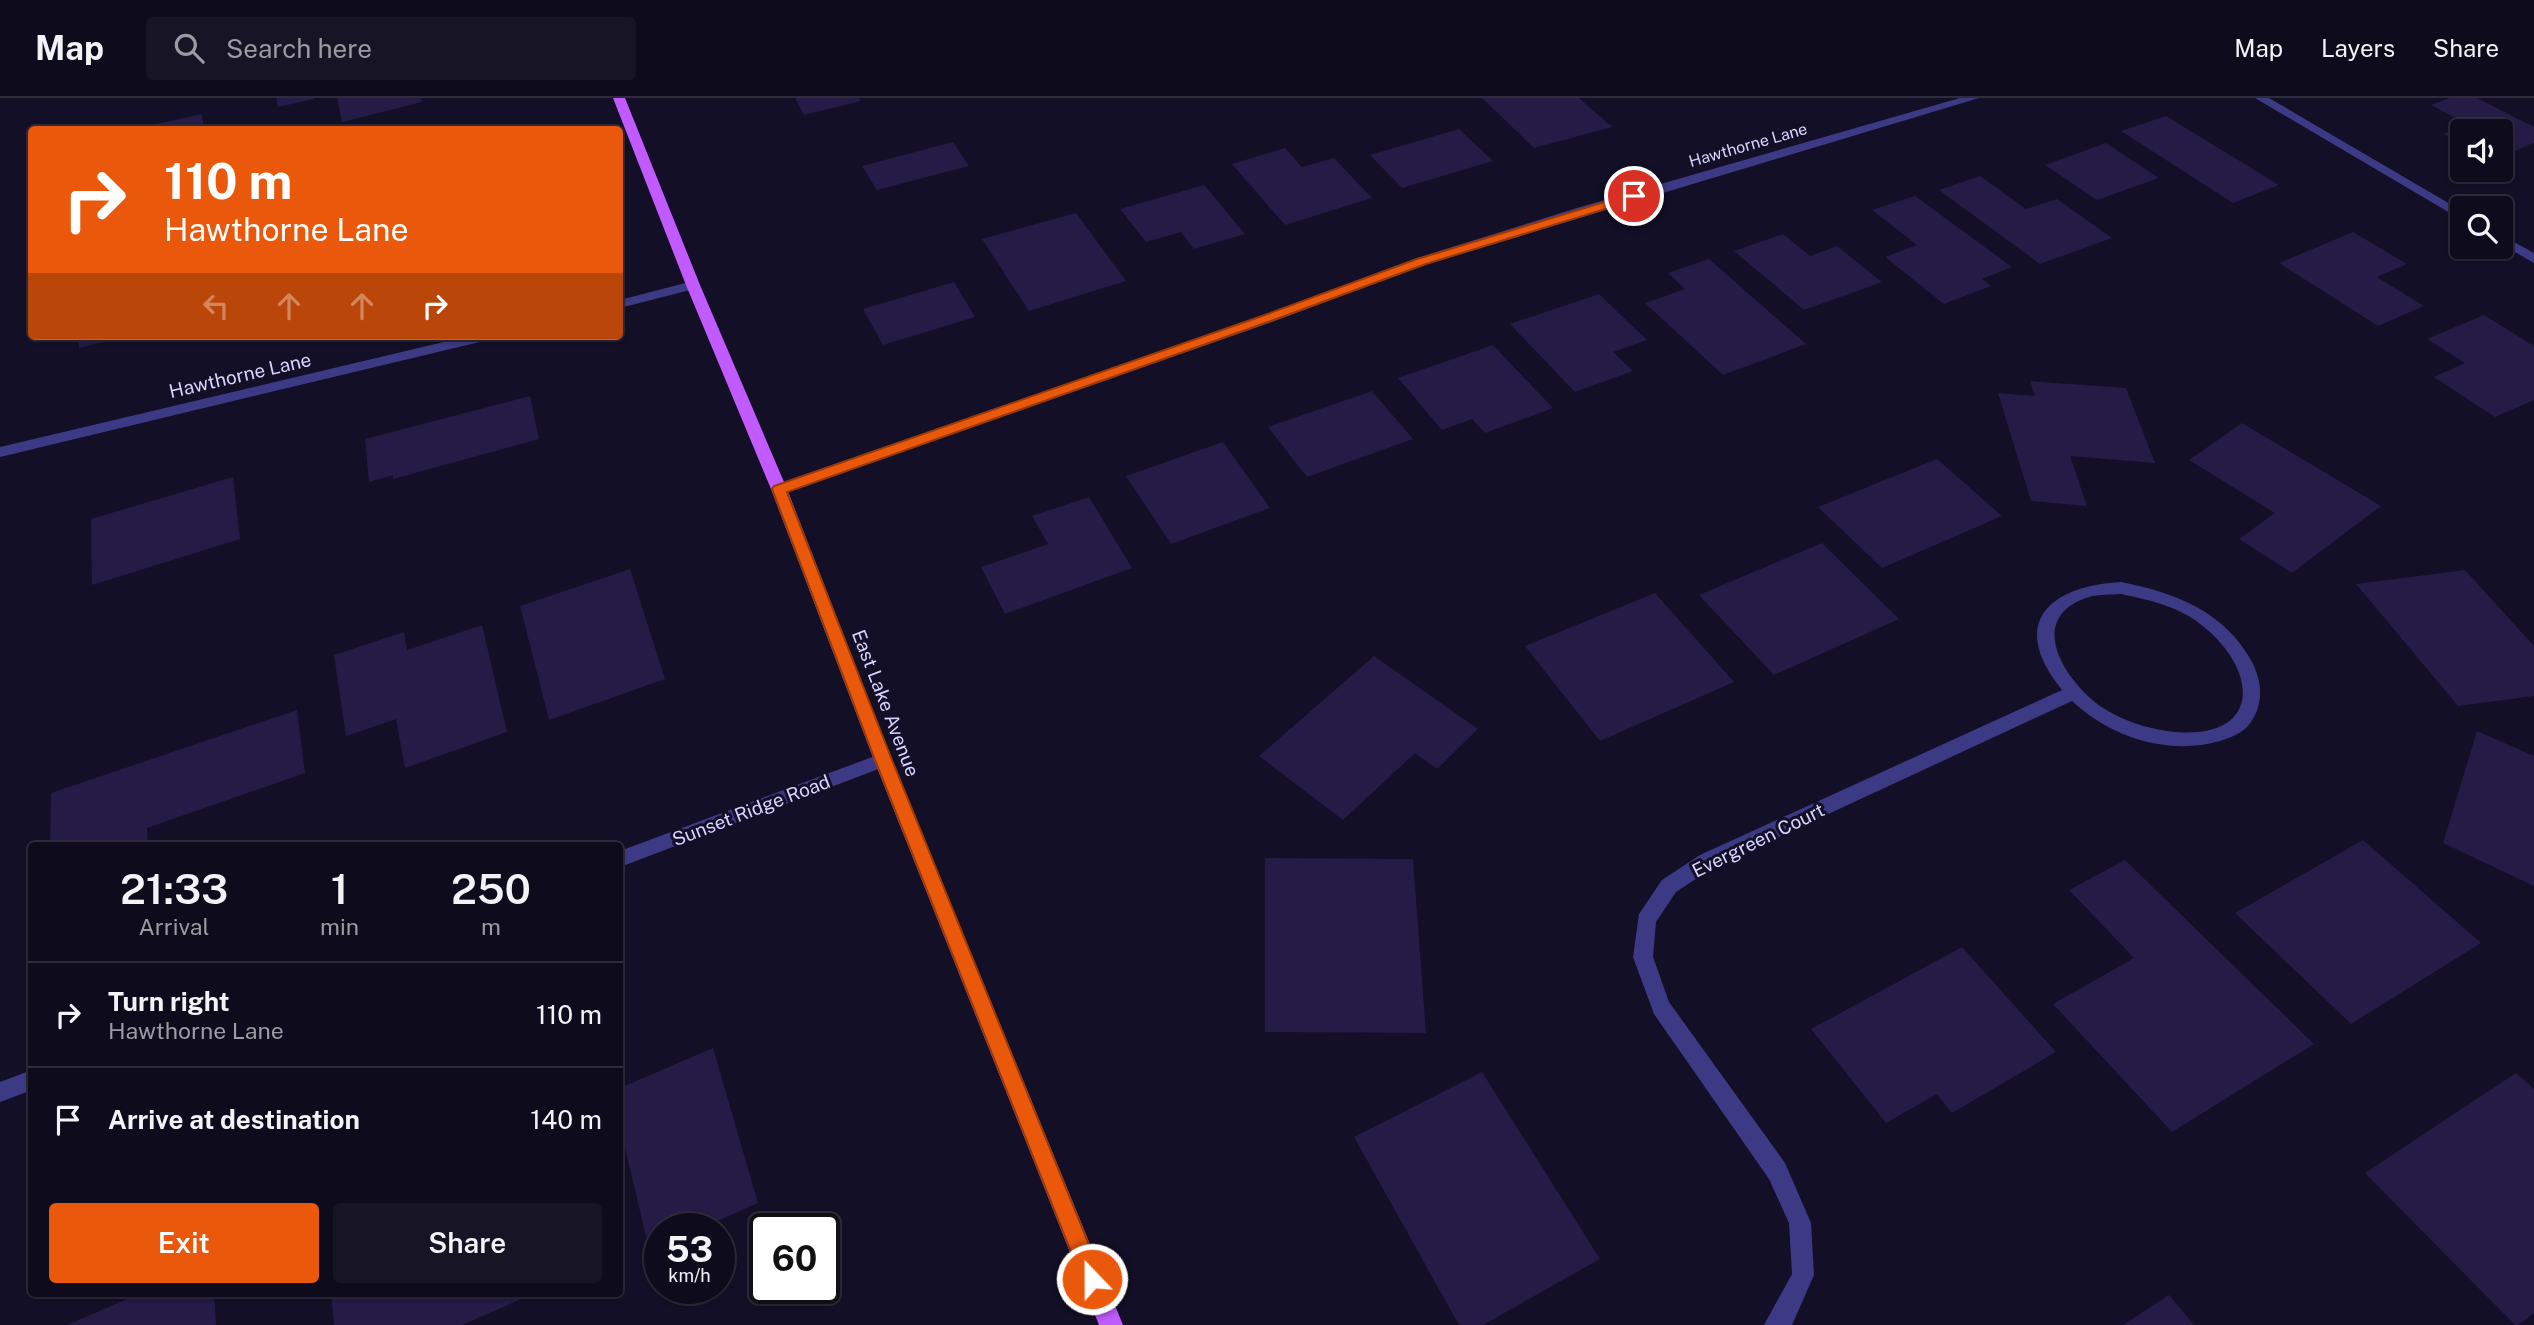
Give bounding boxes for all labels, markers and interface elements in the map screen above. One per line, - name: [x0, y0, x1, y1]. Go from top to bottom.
- search box: [146, 17, 636, 80]
- text: Map: [35, 29, 104, 67]
- icon: search: [170, 29, 208, 67]
- text: Search here: [226, 33, 372, 64]
- text: Map: [2234, 34, 2283, 62]
- text: Layers: [2321, 34, 2395, 62]
- text: Share: [2433, 34, 2499, 62]
- street label: Hawthorne Lane: [1687, 119, 1809, 171]
- map controls: [2450, 119, 2513, 259]
- button: sound: [2450, 119, 2513, 182]
- text: 110 m: [164, 152, 292, 210]
- icon: right: [49, 154, 140, 245]
- pin: [1604, 166, 1664, 226]
- icon: arrive: [1615, 177, 1653, 215]
- button: search: [2450, 196, 2513, 259]
- text: Hawthorne Lane: [164, 211, 409, 248]
- icon: left: [197, 287, 235, 325]
- icon: ahead: [270, 287, 308, 325]
- icon: ahead: [343, 287, 381, 325]
- icon: right: [416, 287, 454, 325]
- street label: Hawthorne Lane: [167, 348, 313, 402]
- street label: East Lake Avenue: [848, 627, 924, 779]
- street label: Sunset Ridge Road: [669, 770, 833, 850]
- street label: Evergreen Court: [1688, 798, 1828, 882]
- text: 21:33: [120, 864, 228, 913]
- text: 1: [331, 864, 348, 913]
- text: 250: [451, 864, 531, 913]
- text: Arrival: [139, 913, 210, 940]
- text: min: [320, 913, 359, 940]
- text: m: [481, 913, 501, 940]
- text: Turn right: [108, 986, 230, 1017]
- icon: right: [49, 996, 87, 1034]
- text: 110 m: [536, 999, 602, 1030]
- text: Hawthorne Lane: [108, 1017, 284, 1044]
- icon: arrive: [49, 1101, 87, 1139]
- text: Arrive at destination: [108, 1104, 360, 1135]
- text: 140 m: [530, 1104, 602, 1135]
- button: Exit: [49, 1203, 319, 1283]
- button: Share: [333, 1203, 602, 1283]
- speed limit sign: 60: [749, 1213, 840, 1304]
- text: 53: [666, 1229, 713, 1270]
- position arrow: [1055, 1242, 1129, 1316]
- text: km/h: [668, 1265, 711, 1286]

